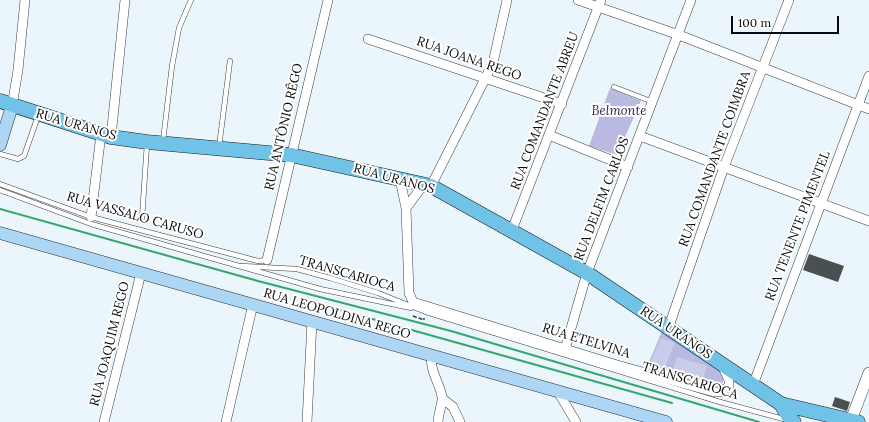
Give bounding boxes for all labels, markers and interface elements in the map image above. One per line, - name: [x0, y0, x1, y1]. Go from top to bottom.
- scale bar: [733, 8, 841, 34]
- text: 100 m: [738, 15, 771, 30]
- street label: RUA COMANDANTE ABREU: [508, 30, 582, 192]
- street label: RUA JOANA REGO: [414, 34, 524, 84]
- street label: RUA ANTÔNIO RÊGO: [262, 62, 306, 192]
- street label: RUA COMANDANTE COIMBRA: [676, 69, 754, 249]
- park label: Belmonte: [591, 103, 647, 119]
- street label: RUA URANOS: [34, 106, 118, 144]
- street label: RUA DELFIM CARLOS: [571, 135, 633, 263]
- street label: RUA TENENTE PIMENTEL: [762, 149, 834, 303]
- street label: RUA URANOS: [352, 161, 436, 197]
- street label: RUA VASSALO CARUSO: [65, 189, 205, 243]
- street label: TRANSCARIOCA: [297, 253, 397, 295]
- street label: RUA JOAQUIM REGO: [87, 280, 133, 408]
- street label: RUA LEOPOLDINA REGO: [262, 286, 412, 342]
- street label: RUA URANOS: [637, 303, 715, 363]
- street label: RUA ETELVINA: [540, 320, 632, 362]
- street label: TRANSCARIOCA: [640, 359, 740, 403]

